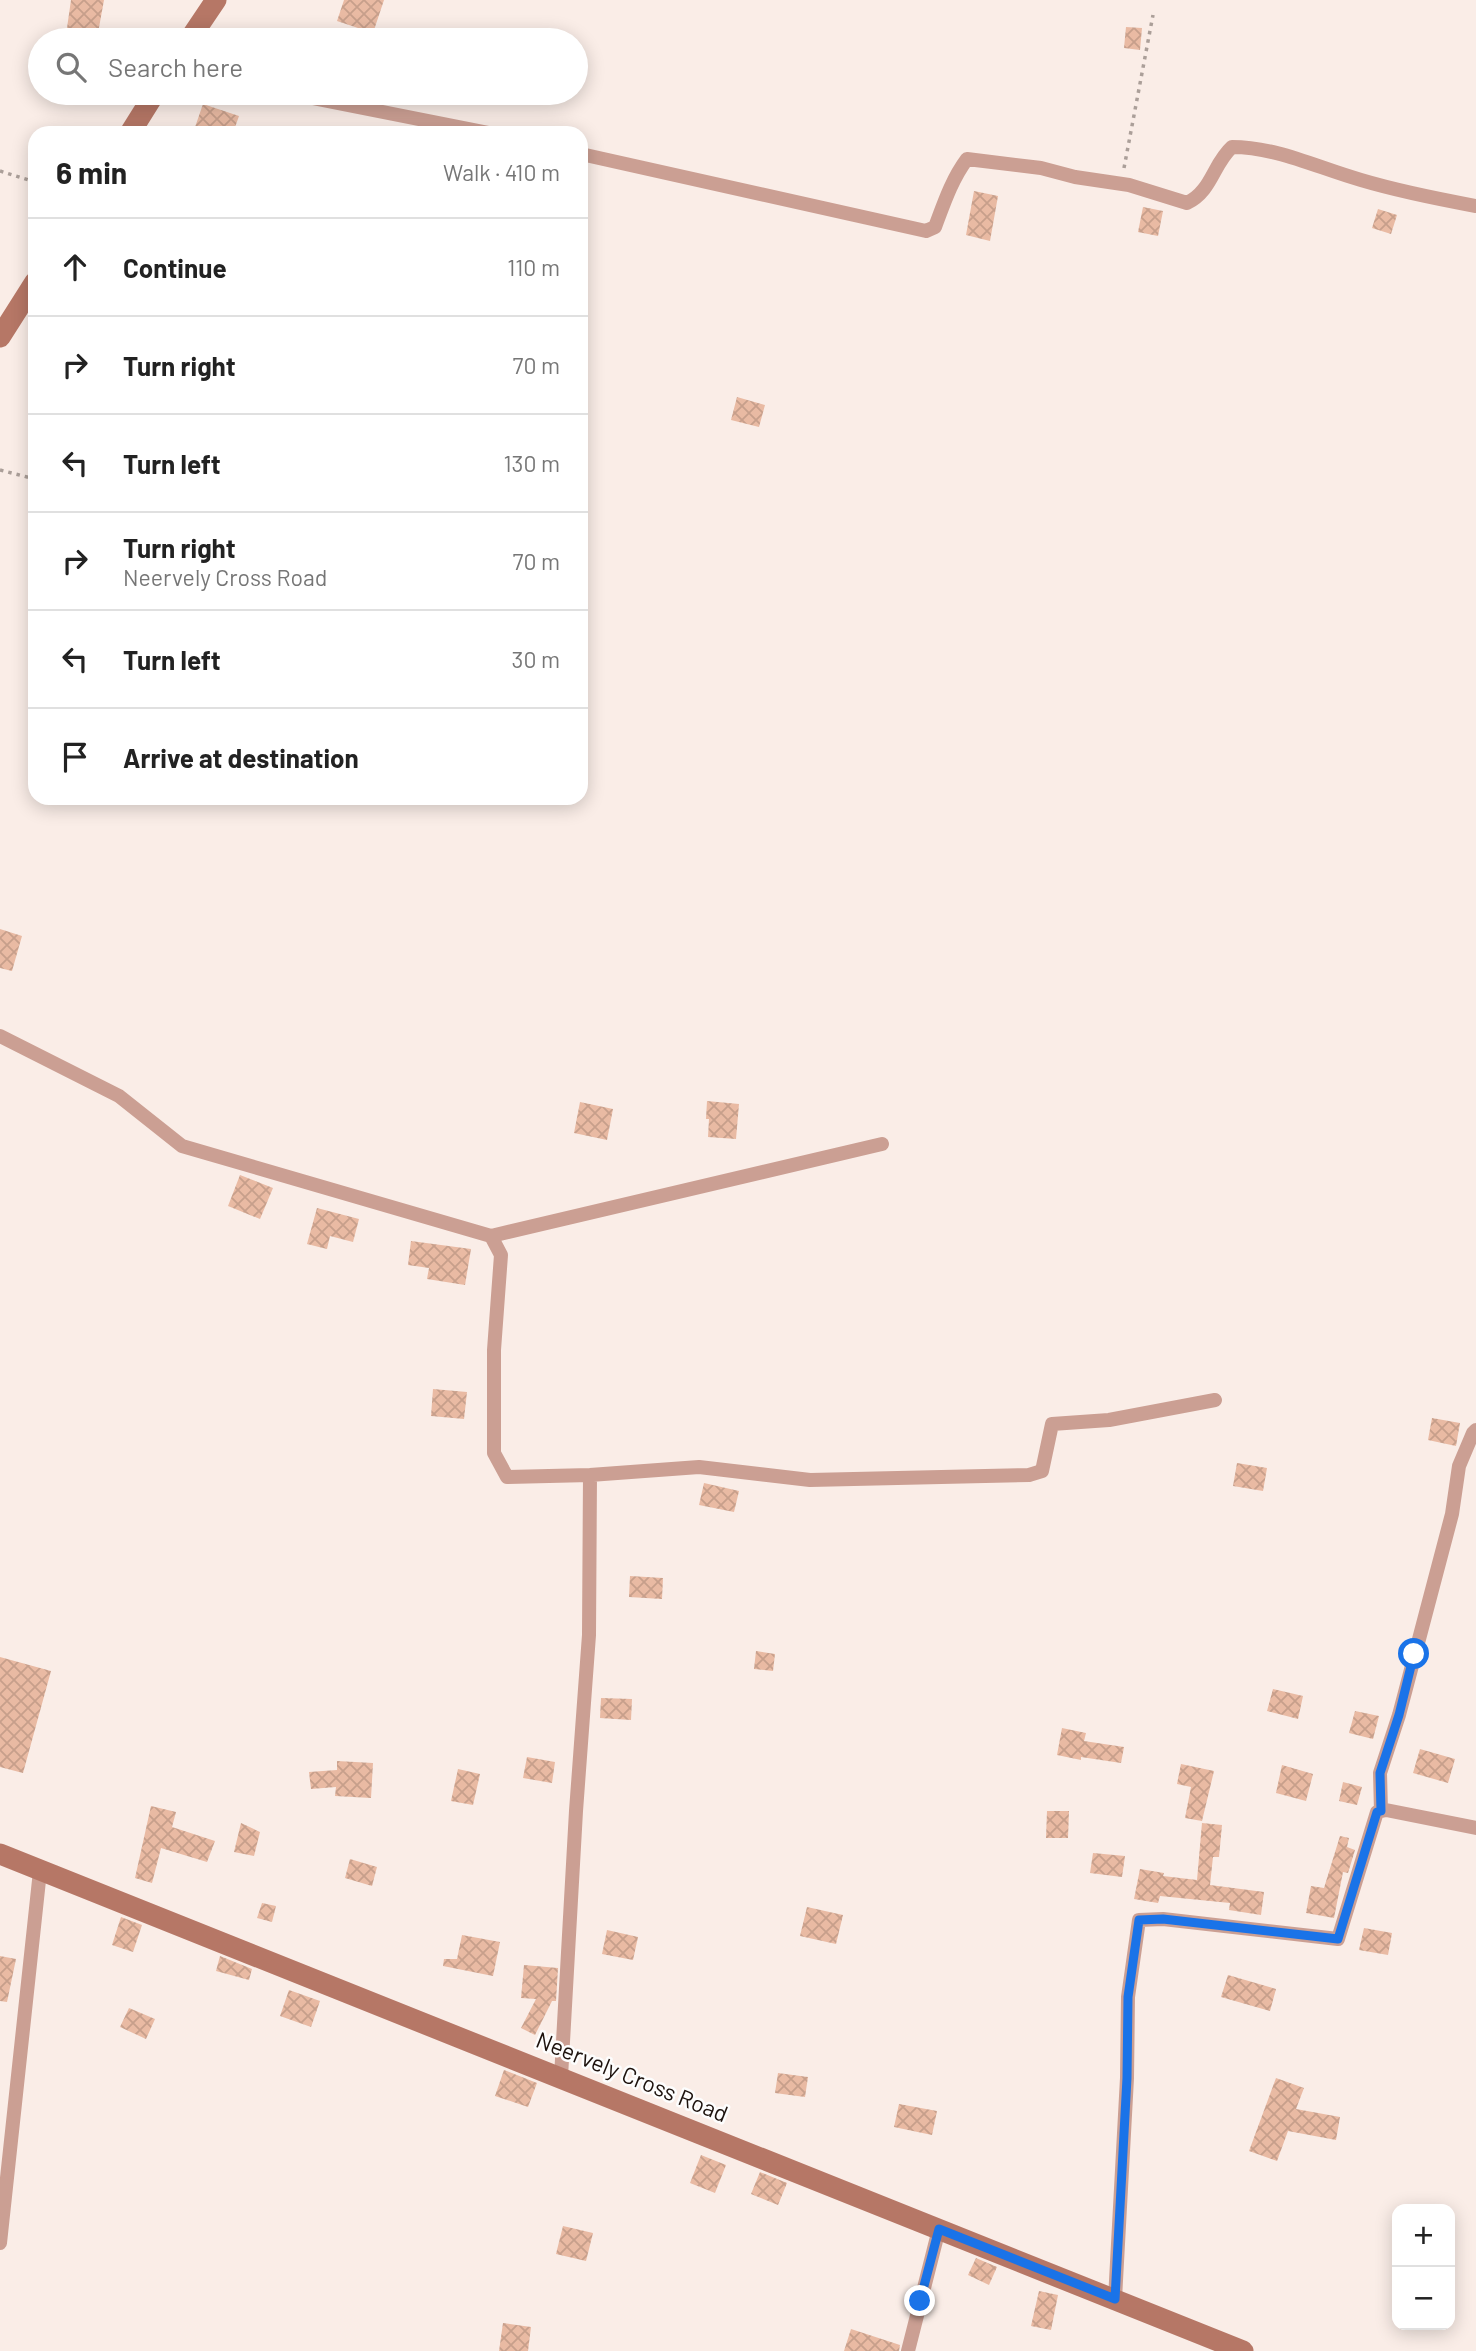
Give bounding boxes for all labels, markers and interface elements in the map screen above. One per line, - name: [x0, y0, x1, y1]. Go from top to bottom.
- search box: [28, 28, 588, 105]
- icon: search: [52, 48, 90, 86]
- text: Search here: [108, 51, 243, 82]
- text: 6 min: [56, 154, 127, 190]
- text: Walk · 410 m: [443, 158, 560, 186]
- icon: ahead: [56, 248, 94, 286]
- text: Continue: [123, 252, 227, 283]
- text: 110 m: [507, 253, 560, 281]
- icon: right: [56, 346, 94, 384]
- text: Turn right: [123, 350, 236, 381]
- text: 70 m: [513, 351, 560, 379]
- icon: left: [56, 444, 94, 482]
- text: Turn left: [123, 448, 221, 479]
- text: 130 m: [503, 449, 560, 477]
- text: Turn right: [123, 532, 236, 563]
- icon: right: [56, 542, 94, 580]
- text: 70 m: [513, 547, 560, 575]
- text: Neervely Cross Road: [123, 563, 327, 591]
- icon: left: [56, 640, 94, 678]
- text: Turn left: [123, 644, 221, 675]
- text: 30 m: [512, 645, 560, 673]
- icon: arrive: [56, 738, 94, 776]
- text: Arrive at destination: [123, 742, 359, 773]
- route start: [1398, 1638, 1429, 1669]
- street label: Neervely Cross Road: [532, 2025, 732, 2127]
- map controls: [1392, 2204, 1455, 2330]
- button: +: [1392, 2204, 1455, 2267]
- button: −: [1392, 2267, 1455, 2330]
- route end: [904, 2285, 935, 2316]

